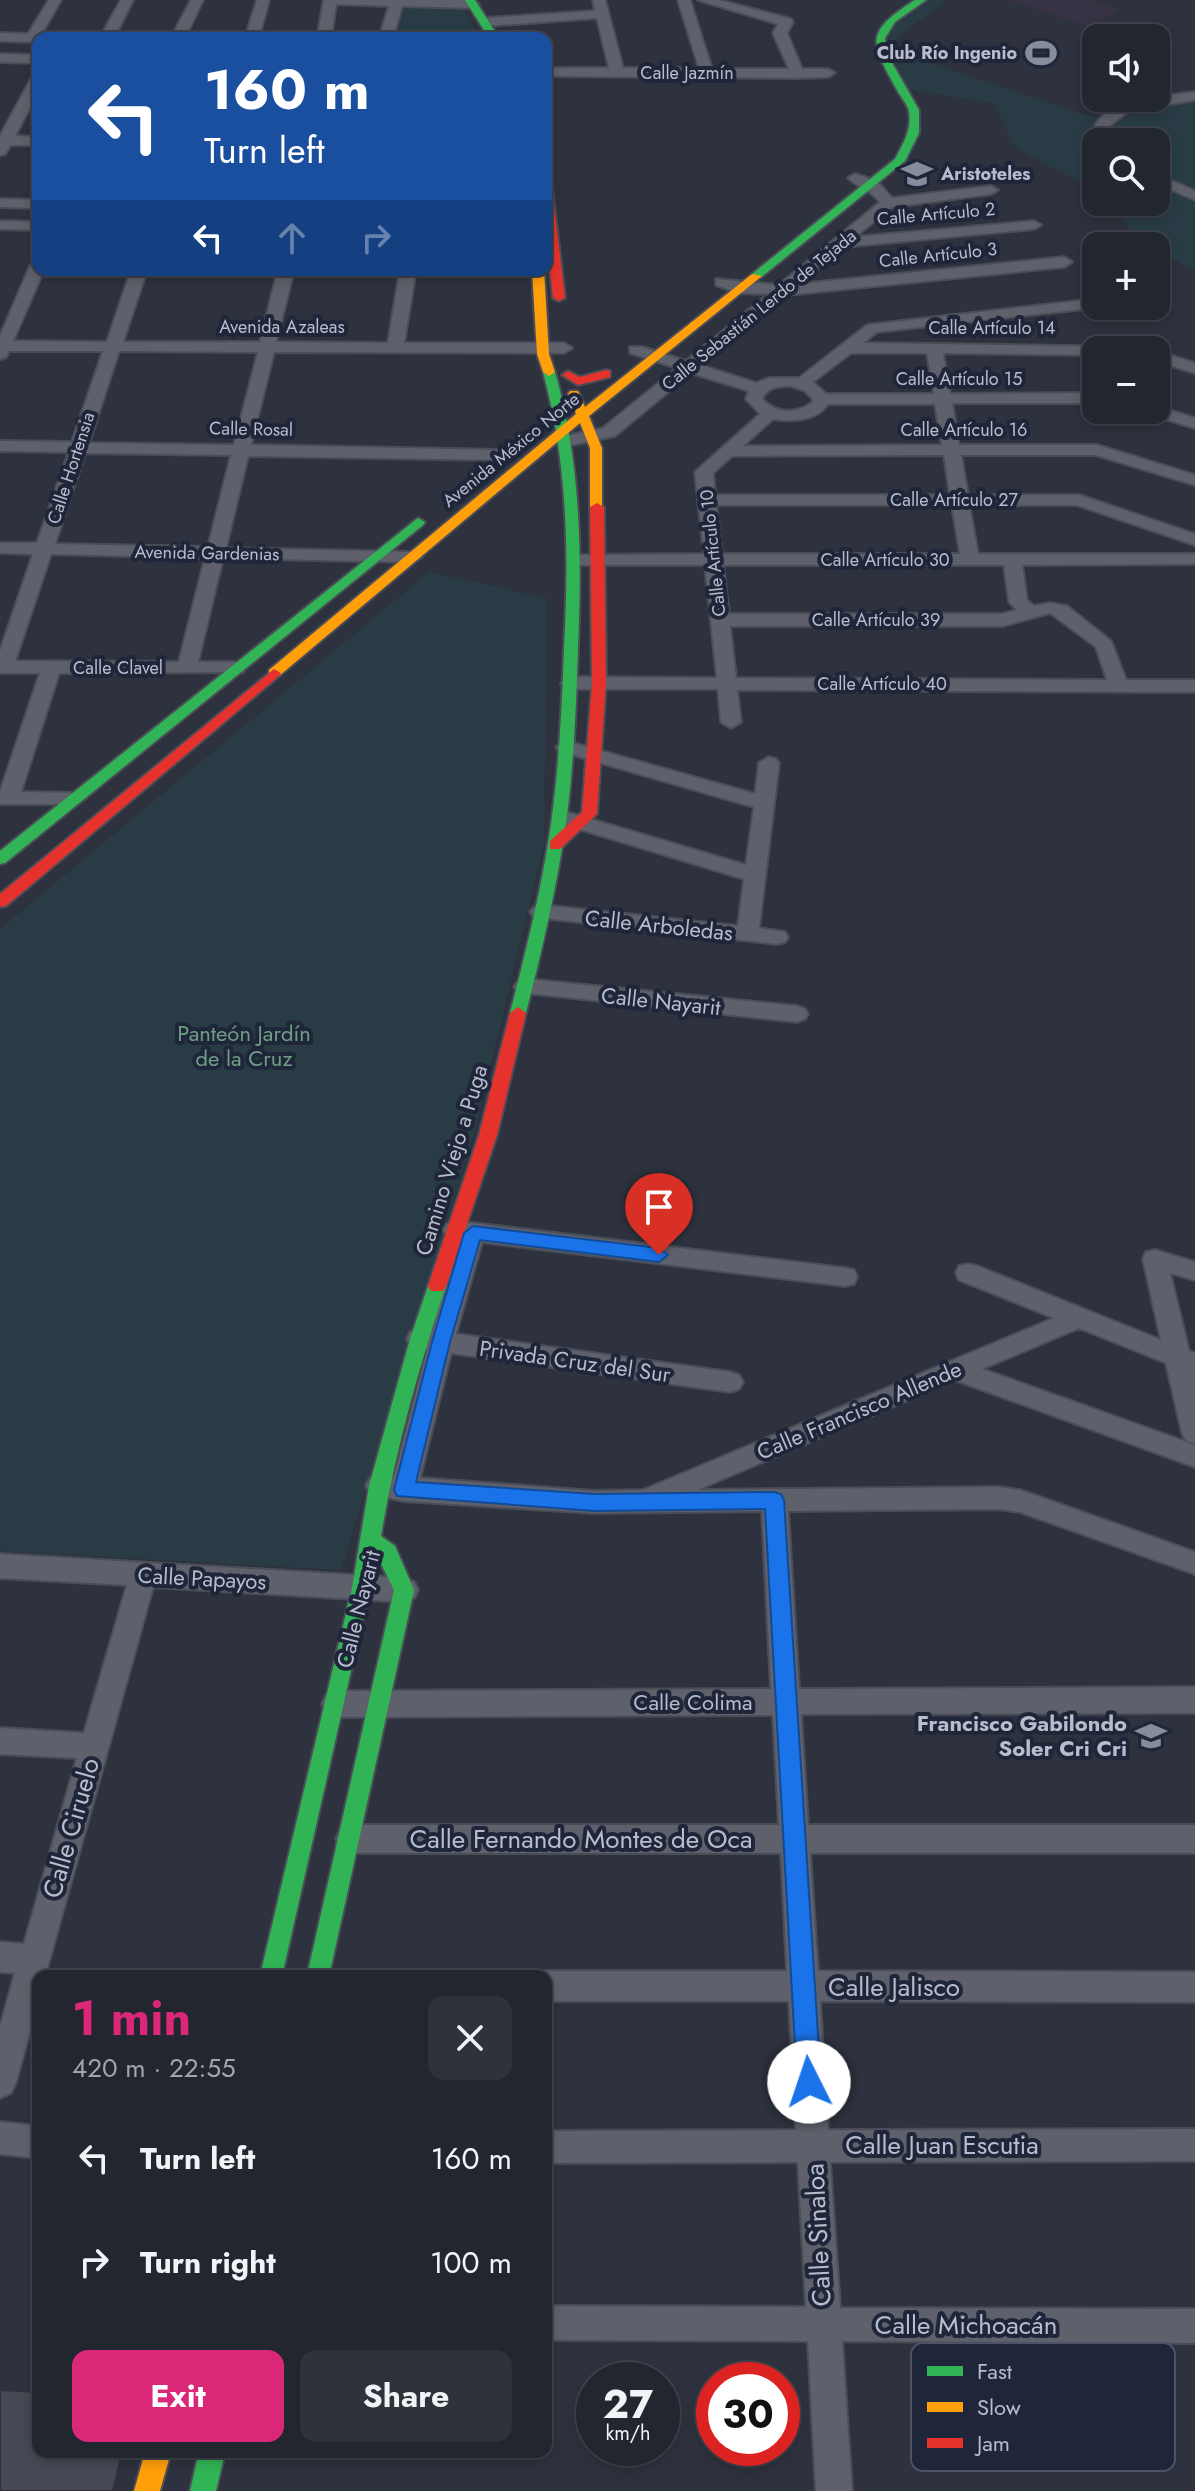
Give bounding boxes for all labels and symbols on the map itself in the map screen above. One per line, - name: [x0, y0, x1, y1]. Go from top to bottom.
- sports icon: Club Río Ingenio: [1024, 36, 1058, 70]
- place label: Club Río Ingenio: [877, 40, 1017, 66]
- street label: Calle Jazmín: [640, 60, 734, 86]
- school or university icon: Aristoteles: [900, 157, 934, 191]
- place label: Aristoteles: [940, 161, 1031, 187]
- street label: Calle Artículo 2: [876, 196, 996, 232]
- street label: Calle Sebastián Lerdo de Tejada: [656, 223, 862, 397]
- street label: Calle Artículo 3: [878, 236, 998, 274]
- street label: Avenida Azaleas: [219, 314, 345, 340]
- street label: Calle Artículo 14: [928, 315, 1056, 341]
- street label: Calle Artículo 15: [896, 366, 1022, 392]
- street label: Avenida México Norte: [437, 386, 585, 514]
- street label: Calle Hortensia: [41, 409, 101, 527]
- street label: Calle Rosal: [209, 415, 293, 443]
- street label: Calle Artículo 16: [901, 417, 1027, 443]
- street label: Calle Artículo 27: [890, 487, 1019, 513]
- street label: Calle Artículo 10: [693, 488, 733, 618]
- street label: Avenida Gardenias: [134, 539, 280, 567]
- street label: Calle Artículo 30: [820, 547, 950, 573]
- street label: Calle Artículo 39: [812, 607, 940, 633]
- street label: Calle Clavel: [73, 655, 163, 681]
- street label: Calle Artículo 40: [817, 671, 947, 697]
- street label: Calle Arboledas: [583, 901, 735, 949]
- street label: Calle Nayarit: [600, 979, 723, 1023]
- park label: Panteón Jardín de la Cruz: [177, 1017, 311, 1074]
- street label: Camino Viejo a Puga: [407, 1061, 495, 1259]
- pin: [625, 1173, 693, 1255]
- street label: Privada Cruz del Sur: [477, 1332, 673, 1390]
- street label: Calle Francisco Allende: [752, 1352, 966, 1468]
- street label: Calle Nayarit: [328, 1546, 388, 1671]
- street label: Calle Papayos: [137, 1559, 267, 1597]
- street label: Calle Colima: [633, 1686, 753, 1718]
- place label: Francisco Gabilondo Soler Cri Cri: [917, 1707, 1127, 1764]
- school or university icon: Francisco Gabilondo Soler Cri Cri: [1134, 1719, 1168, 1753]
- street label: Calle Ciruelo: [33, 1753, 109, 1903]
- street label: Calle Fernando Montes de Oca: [410, 1820, 752, 1858]
- street label: Calle Jalisco: [828, 1968, 960, 2006]
- position arrow: [767, 2040, 851, 2124]
- street label: Calle Juan Escutia: [845, 2126, 1039, 2164]
- street label: Calle Sinaloa: [795, 2162, 841, 2308]
- street label: Calle Michoacán: [875, 2306, 1057, 2344]
- legend: [911, 2343, 1175, 2471]
- text: Fast: [977, 2355, 1013, 2387]
- speed limit sign: 30: [696, 2362, 800, 2466]
- text: Slow: [977, 2391, 1021, 2423]
- text: Jam: [974, 2427, 1010, 2459]

